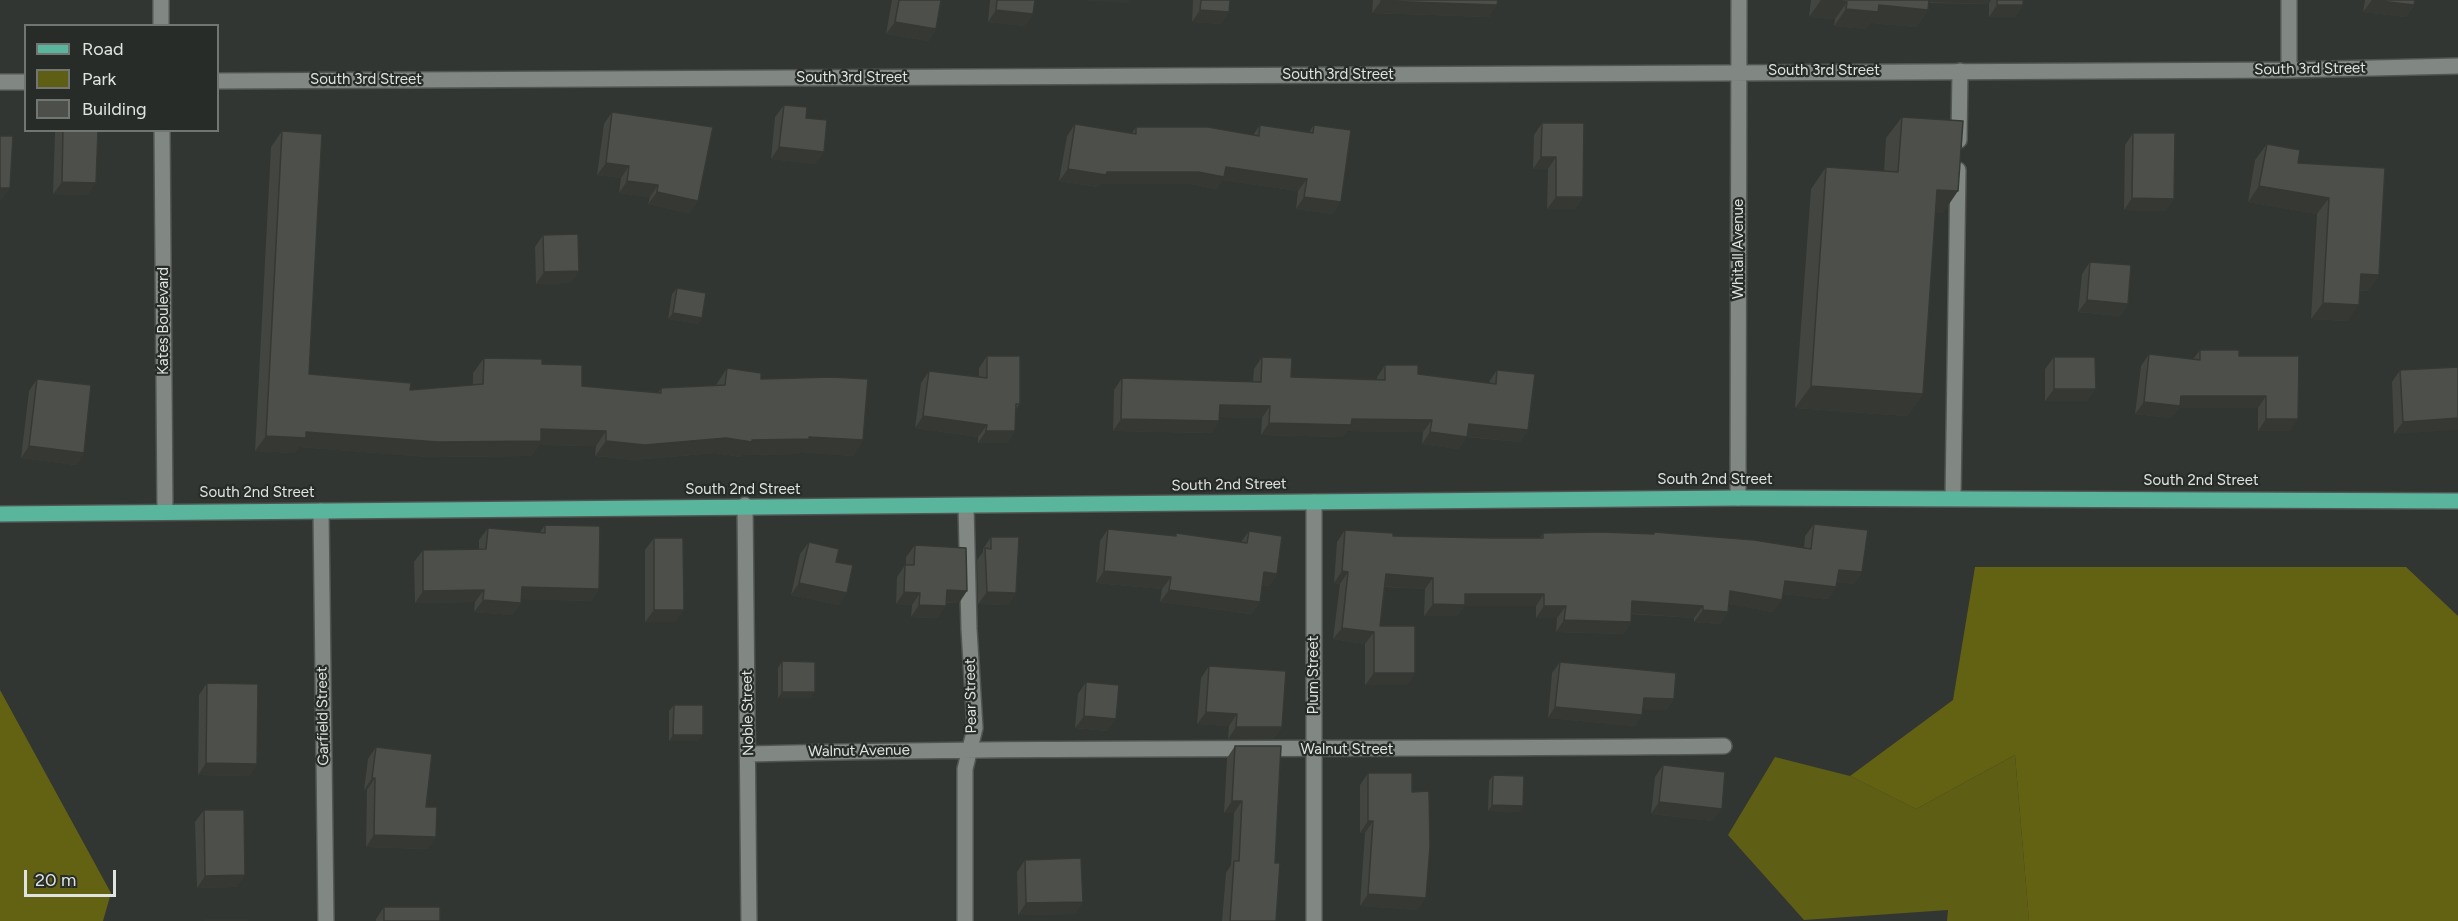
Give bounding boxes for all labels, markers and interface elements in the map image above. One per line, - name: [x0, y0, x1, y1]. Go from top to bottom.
- legend: [24, 24, 219, 132]
- text: Road: [82, 38, 123, 60]
- street label: South 3rd Street: [2254, 59, 2366, 79]
- street label: South 3rd Street: [1768, 62, 1880, 80]
- street label: South 3rd Street: [1282, 66, 1394, 84]
- text: Park: [82, 68, 116, 90]
- street label: South 3rd Street: [796, 69, 908, 87]
- street label: South 3rd Street: [310, 71, 422, 89]
- text: Building: [82, 98, 147, 120]
- street label: Whitall Avenue: [1730, 199, 1748, 299]
- street label: Kates Boulevard: [155, 267, 173, 375]
- street label: South 2nd Street: [1657, 471, 1773, 489]
- street label: South 2nd Street: [2143, 472, 2259, 490]
- street label: South 2nd Street: [1171, 475, 1287, 495]
- street label: South 2nd Street: [685, 481, 801, 499]
- street label: South 2nd Street: [199, 484, 315, 502]
- street label: Plum Street: [1305, 636, 1323, 714]
- street label: Pear Street: [961, 658, 981, 734]
- street label: Garfield Street: [313, 666, 333, 766]
- street label: Noble Street: [738, 670, 758, 756]
- street label: Walnut Avenue: [808, 741, 910, 761]
- street label: Walnut Street: [1301, 741, 1393, 759]
- scale bar: [27, 858, 118, 896]
- text: 20 m: [35, 869, 76, 891]

